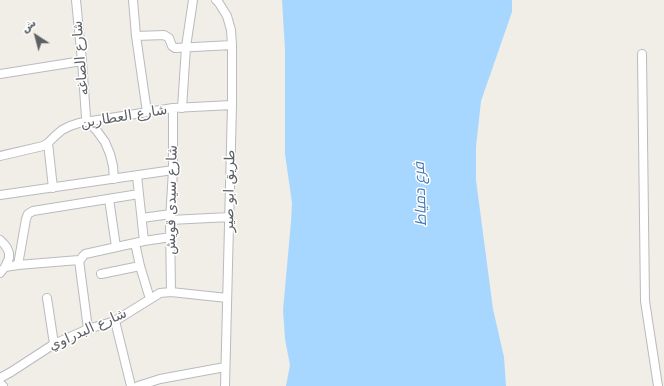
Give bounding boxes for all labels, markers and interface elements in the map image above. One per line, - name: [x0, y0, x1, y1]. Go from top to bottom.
- north arrow: [16, 16, 56, 56]
- text: ش: [19, 16, 39, 36]
- street label: شارع الصاغه: [69, 20, 93, 96]
- street label: شارع العطارين: [79, 102, 169, 132]
- street label: شارع سيدى قويش: [163, 145, 181, 255]
- street label: طريق ابو صير: [221, 150, 239, 232]
- water label: فرع دمياط: [411, 162, 431, 226]
- street label: شارع البدراوي: [46, 305, 130, 355]

